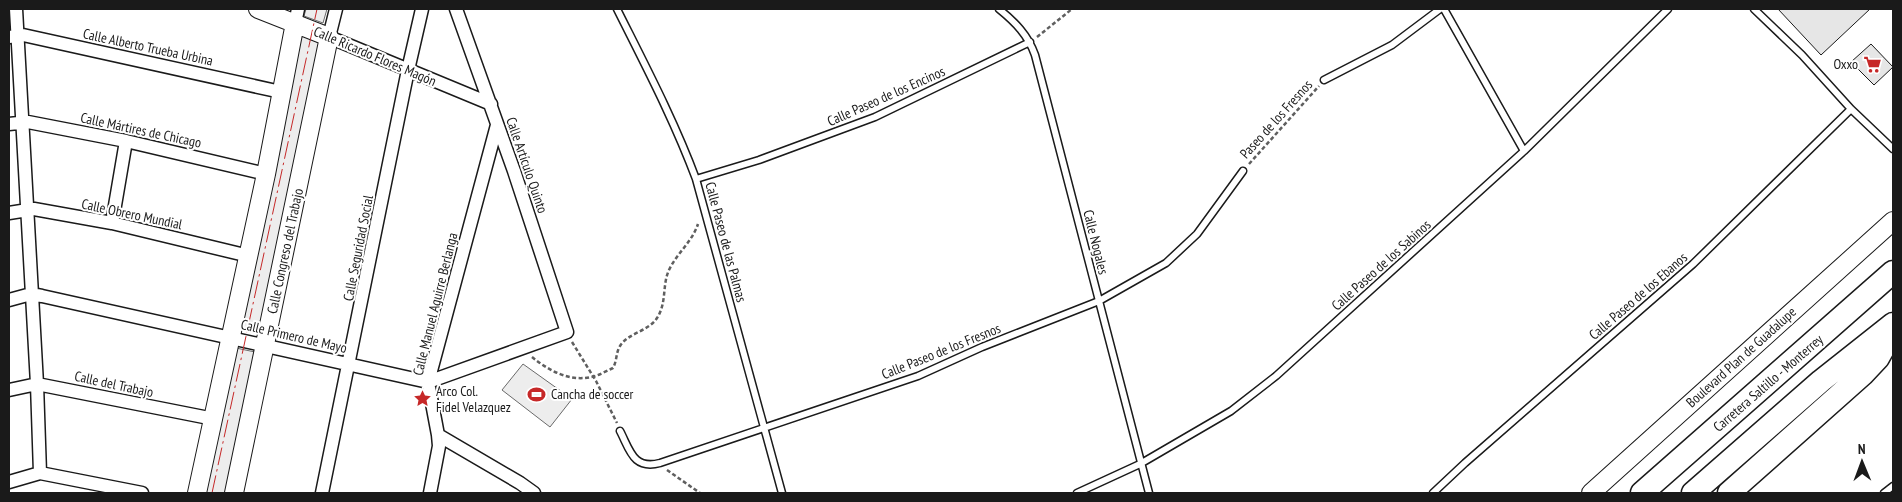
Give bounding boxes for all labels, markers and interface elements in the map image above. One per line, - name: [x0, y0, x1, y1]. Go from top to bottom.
- street label: Calle Ricardo Flores Magón: [311, 22, 439, 90]
- street label: Calle Alberto Trueba Urbina: [81, 24, 215, 70]
- supermarket icon: Oxxo: [1862, 54, 1882, 74]
- place label: Oxxo: [1834, 55, 1858, 73]
- street label: Calle Paseo de los Encinos: [824, 62, 948, 130]
- street label: Paseo de los Fresnos: [1236, 76, 1316, 162]
- street label: Calle Mártires de Chicago: [79, 108, 203, 152]
- street label: Calle Artículo Quinto: [502, 115, 552, 215]
- street label: Calle Paseo de las Palmas: [701, 180, 751, 304]
- street label: Calle Congreso del Trabajo: [263, 187, 307, 315]
- street label: Calle Seguridad Social: [339, 193, 377, 302]
- street label: Calle Obrero Mundial: [80, 195, 185, 234]
- street label: Calle Nogales: [1079, 208, 1113, 277]
- street label: Calle Paseo de los Sabinos: [1328, 215, 1435, 314]
- street label: Calle Manuel Aguirre Berlanga: [409, 231, 461, 377]
- street label: Calle Paseo de los Ebanos: [1585, 248, 1691, 344]
- street label: Boulevard Plan de Guadalupe: [1682, 303, 1800, 411]
- street label: Calle Primero de Mayo: [239, 315, 349, 357]
- street label: Calle Paseo de los Fresnos: [879, 319, 1003, 383]
- street label: Carretera Saltillo - Monterrey: [1709, 330, 1827, 436]
- street label: Calle del Trabajo: [73, 367, 155, 401]
- place label: Arco Col. Fidel Velazquez: [436, 382, 511, 416]
- sports icon: Cancha de soccer: [527, 384, 547, 404]
- place label: Cancha de soccer: [551, 385, 634, 403]
- place icon: Arco Col. Fidel Velazquez: [412, 389, 432, 409]
- north arrow: [1837, 437, 1887, 487]
- text: N: [1858, 440, 1866, 458]

